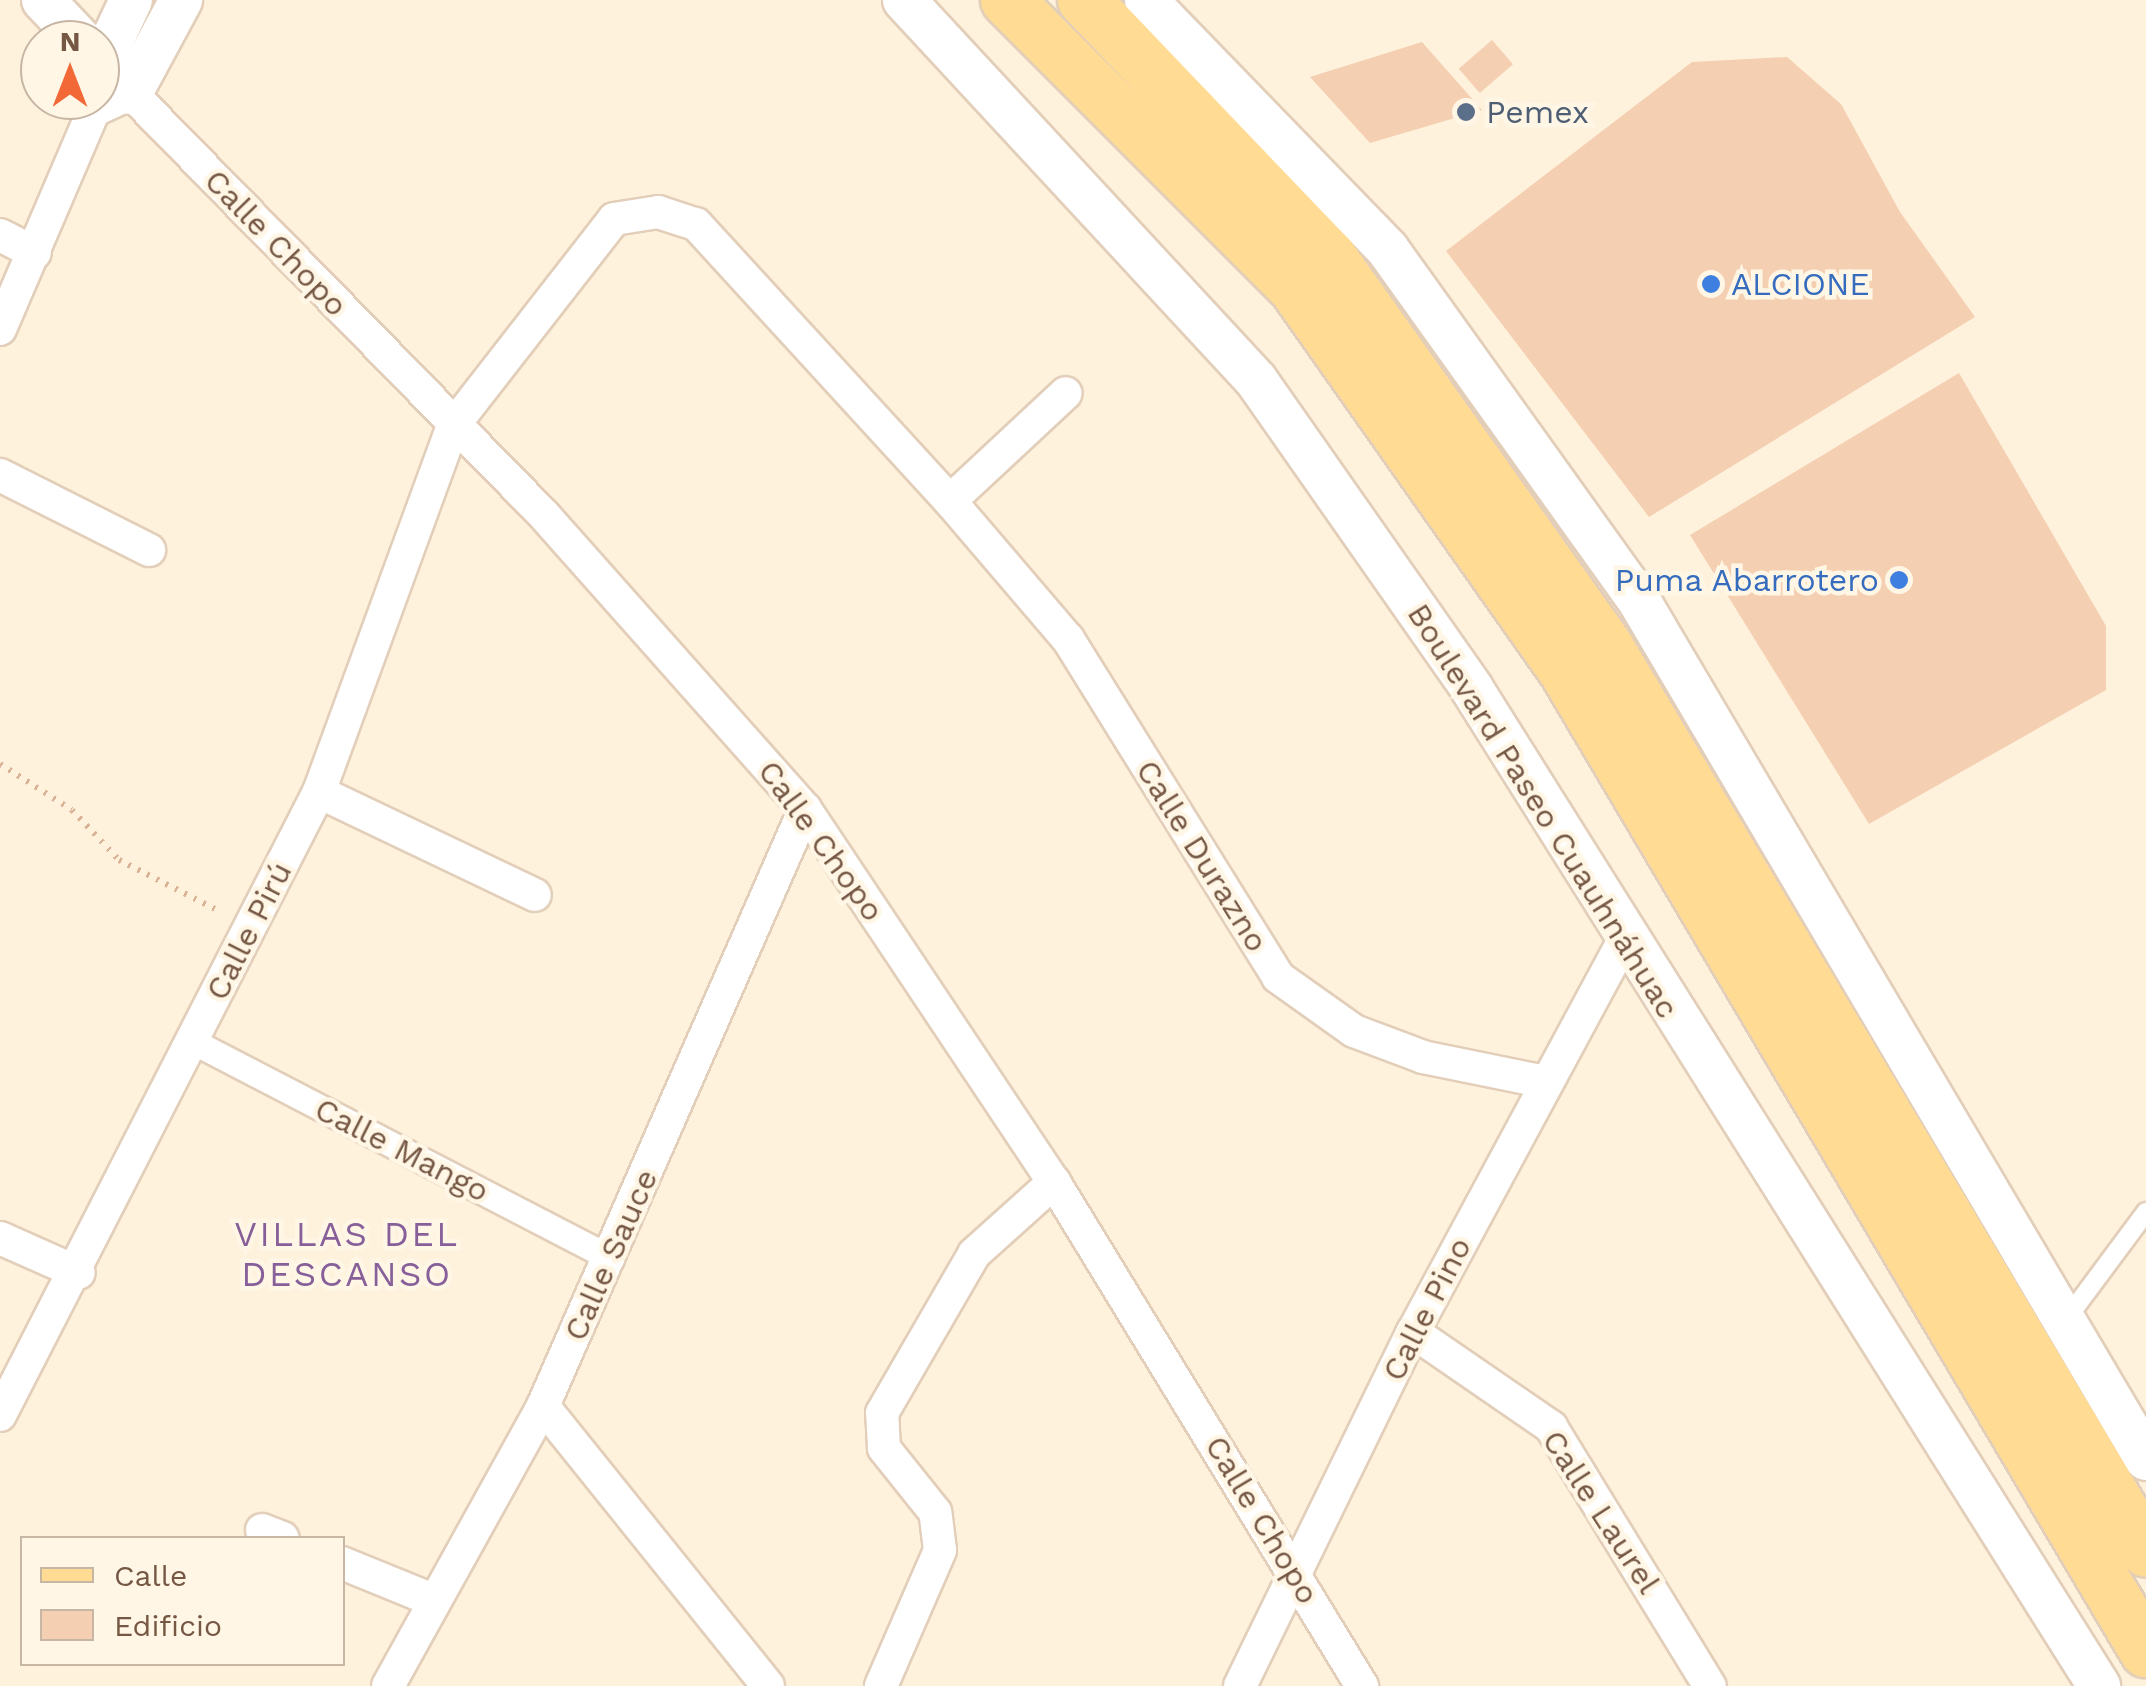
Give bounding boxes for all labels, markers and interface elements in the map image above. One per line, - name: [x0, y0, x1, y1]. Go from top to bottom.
- north arrow: [20, 20, 120, 120]
- text: N: [60, 25, 80, 58]
- place label: Pemex: [1486, 93, 1589, 131]
- marker: Pemex: [1455, 101, 1477, 123]
- street label: Calle Chopo: [196, 162, 356, 324]
- place label: ALCIONE: [1731, 265, 1870, 303]
- marker: ALCIONE: [1700, 273, 1722, 295]
- place label: Puma Abarrotero: [1613, 561, 1879, 599]
- marker: Puma Abarrotero: [1888, 569, 1910, 591]
- street label: Boulevard Paseo Cuauhnáhuac: [1399, 597, 1687, 1025]
- street label: Calle Chopo: [750, 753, 892, 929]
- street label: Calle Durazno: [1128, 753, 1276, 959]
- street label: Calle Pirú: [198, 856, 300, 1006]
- street label: Calle Mango: [309, 1090, 495, 1210]
- street label: Calle Sauce: [556, 1163, 666, 1347]
- district label: VILLAS DEL DESCANSO: [234, 1213, 460, 1295]
- street label: Calle Pino: [1374, 1231, 1480, 1387]
- street label: Calle Laurel: [1534, 1423, 1668, 1601]
- street label: Calle Chopo: [1197, 1429, 1327, 1611]
- legend: [20, 1536, 345, 1666]
- text: Calle: [114, 1558, 187, 1593]
- text: Edificio: [114, 1608, 222, 1643]

